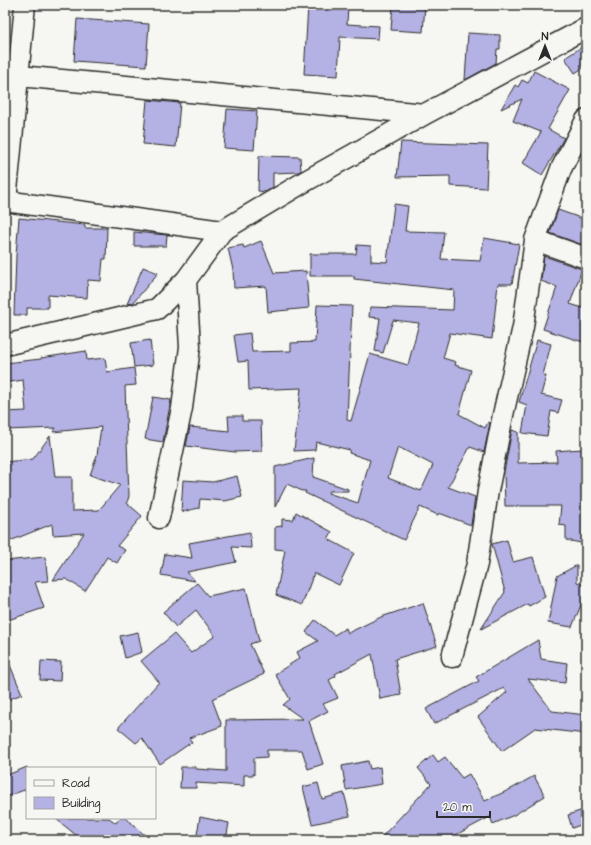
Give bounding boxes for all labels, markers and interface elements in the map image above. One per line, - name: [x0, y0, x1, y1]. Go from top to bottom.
- north arrow: [525, 26, 565, 66]
- text: N: [542, 29, 549, 44]
- legend: [26, 767, 156, 819]
- text: Road: [62, 775, 90, 792]
- scale bar: [437, 793, 490, 819]
- text: Building: [62, 795, 100, 813]
- text: 20 m: [443, 799, 472, 816]

